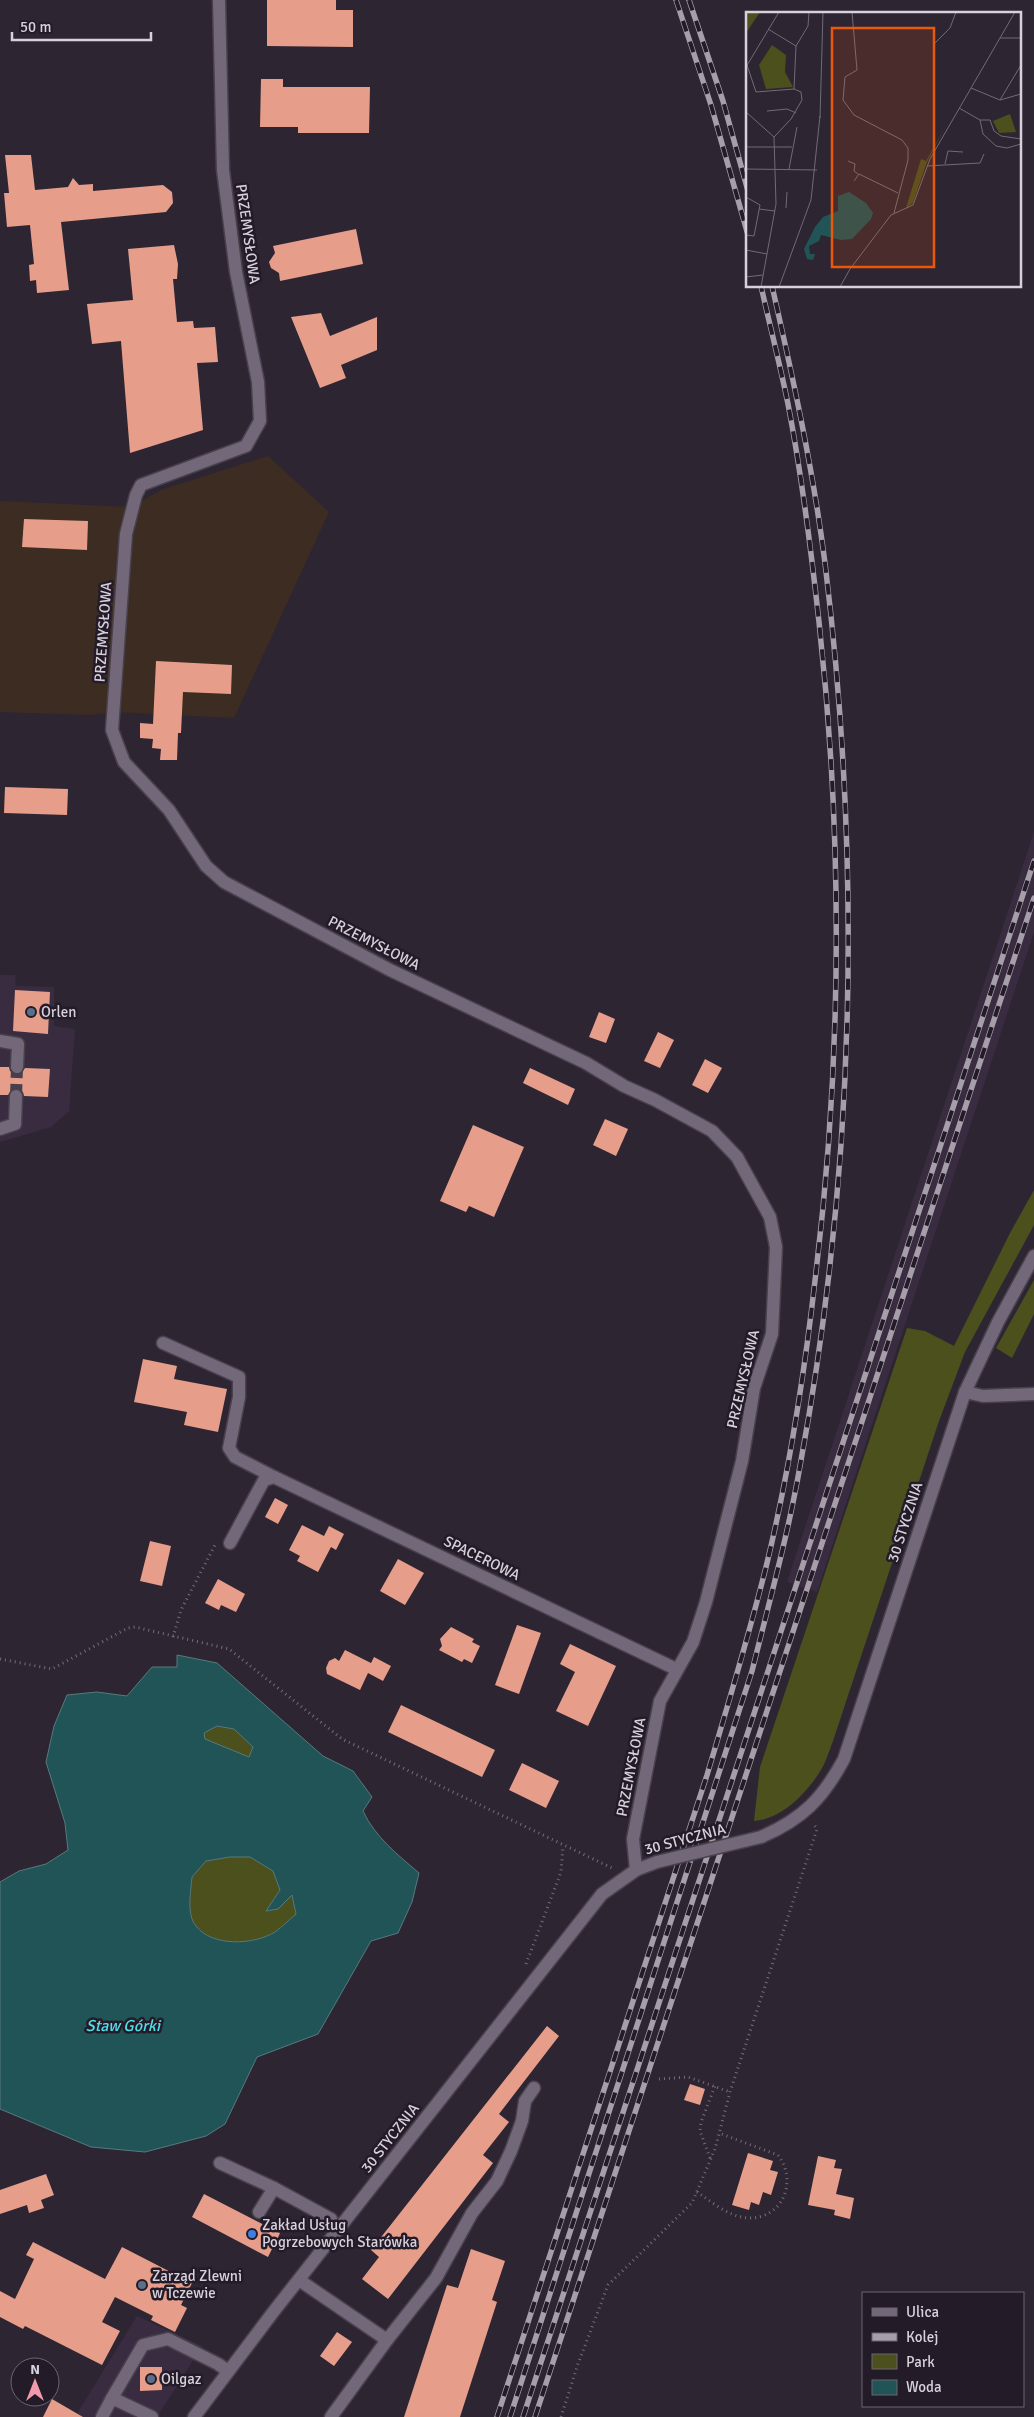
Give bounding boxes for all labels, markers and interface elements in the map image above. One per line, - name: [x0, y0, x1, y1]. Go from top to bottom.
- scale bar: [12, 10, 151, 42]
- inset map: [746, 12, 1022, 288]
- text: 50 m: [20, 18, 51, 36]
- street label: PRZEMYSŁOWA: [232, 183, 264, 285]
- street label: PRZEMYSŁOWA: [91, 581, 115, 683]
- street label: PRZEMYSŁOWA: [325, 912, 423, 974]
- place label: Orlen: [41, 1003, 76, 1021]
- marker: Orlen: [25, 1006, 37, 1018]
- street label: PRZEMYSŁOWA: [723, 1328, 763, 1430]
- street label: 30 STYCZNIA: [884, 1480, 926, 1564]
- street label: SPACEROWA: [441, 1532, 523, 1584]
- street label: PRZEMYSŁOWA: [613, 1716, 649, 1818]
- street label: 30 STYCZNIA: [642, 1820, 728, 1858]
- water label: Staw Górki: [86, 2016, 162, 2036]
- street label: 30 STYCZNIA: [357, 2100, 423, 2176]
- place label: Zakład Usług Pogrzebowych Starówka: [262, 2216, 417, 2251]
- marker: Zakład Usług Pogrzebowych Starówka: [246, 2228, 258, 2240]
- place label: Zarząd Zlewni w Tczewie: [152, 2267, 242, 2302]
- marker: Zarząd Zlewni w Tczewie: [136, 2279, 148, 2291]
- legend: [862, 2292, 1024, 2407]
- text: Ulica: [906, 2303, 939, 2321]
- text: Kolej: [906, 2328, 938, 2346]
- text: Park: [906, 2353, 935, 2371]
- north arrow: [10, 2357, 60, 2407]
- text: N: [30, 2361, 40, 2378]
- place label: Oilgaz: [161, 2370, 202, 2388]
- marker: Oilgaz: [145, 2373, 157, 2385]
- text: Woda: [906, 2378, 942, 2396]

